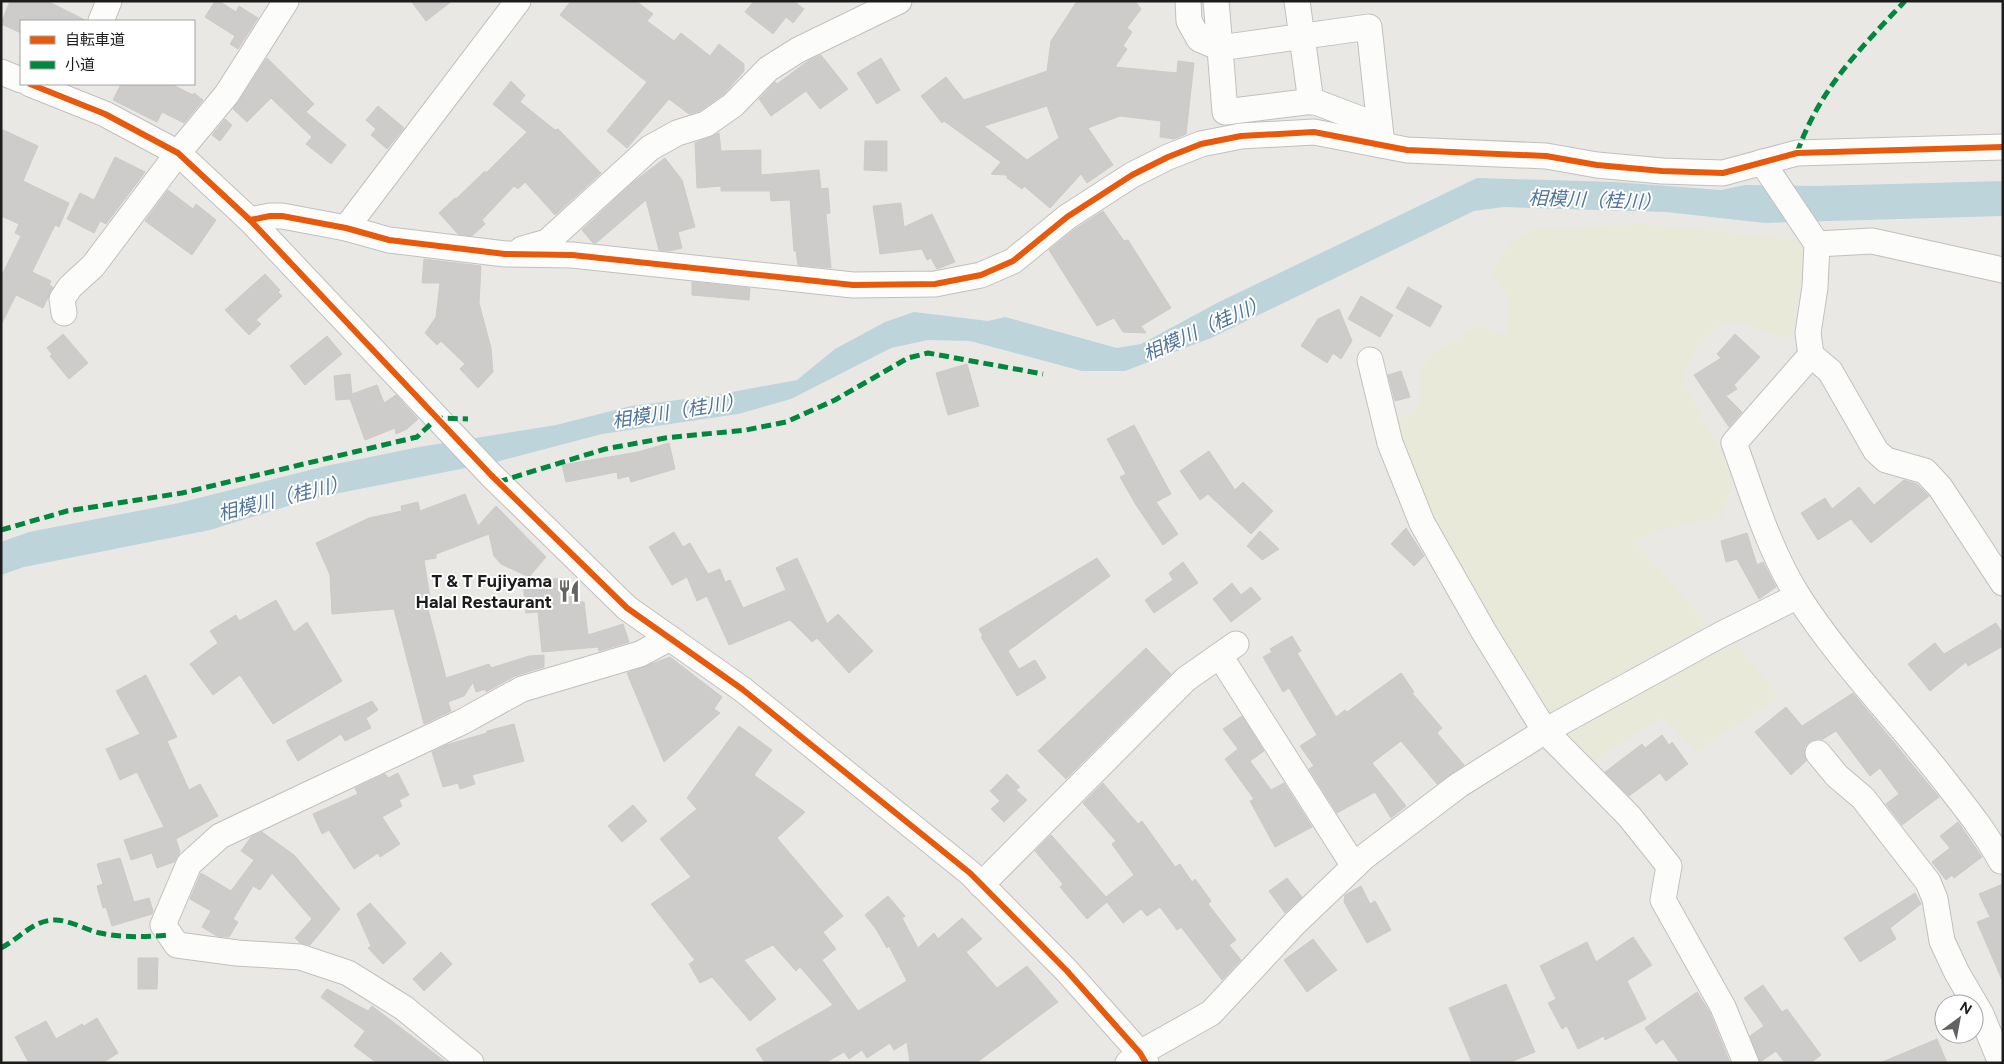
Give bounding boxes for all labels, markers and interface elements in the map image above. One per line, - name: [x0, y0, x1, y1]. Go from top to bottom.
- legend: [20, 20, 195, 85]
- text: 自転車道: [65, 31, 125, 49]
- text: 小道: [65, 56, 95, 74]
- water label: 相模川（桂川）: [1528, 186, 1662, 214]
- water label: 相模川（桂川）: [1140, 290, 1270, 366]
- water label: 相模川（桂川）: [611, 389, 745, 433]
- water label: 相模川（桂川）: [216, 471, 350, 525]
- place label: T & T Fujiyama Halal Restaurant: [415, 570, 552, 613]
- restaurant icon: T & T Fujiyama Halal Restaurant: [556, 578, 582, 604]
- north arrow: [1934, 994, 1984, 1044]
- text: N: [1957, 998, 1975, 1018]

